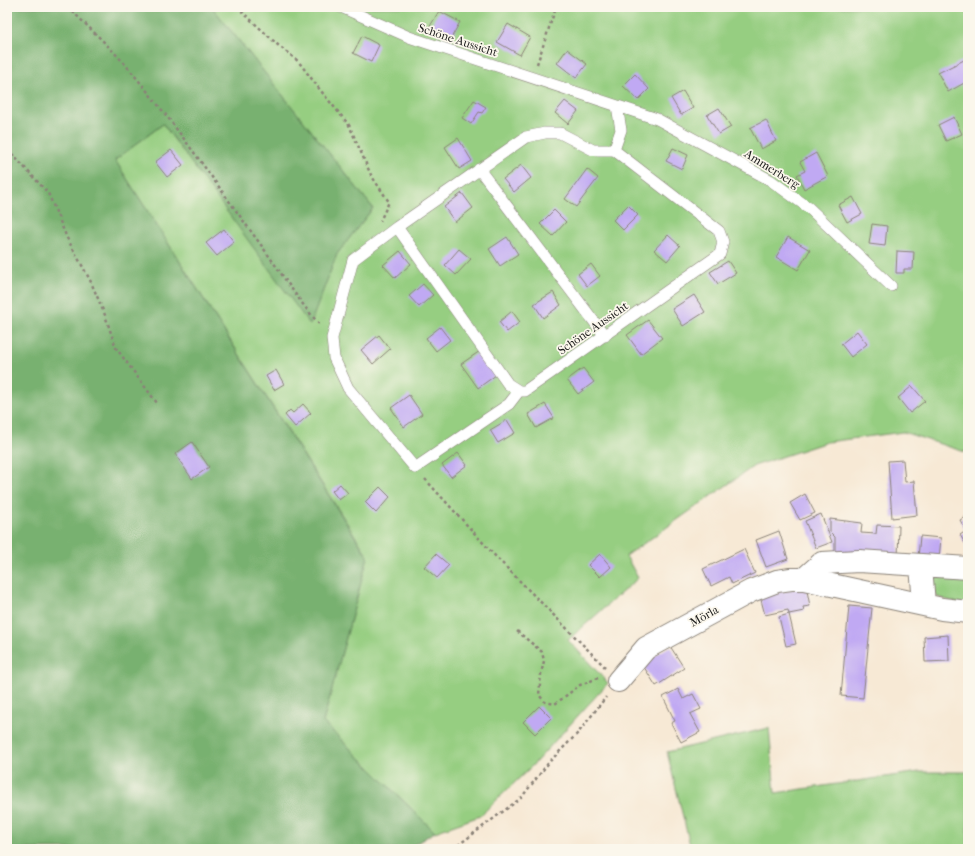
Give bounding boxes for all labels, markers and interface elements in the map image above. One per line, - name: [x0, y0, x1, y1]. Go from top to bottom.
- street label: Schöne Aussicht: [417, 21, 500, 60]
- street label: Ammerberg: [741, 146, 803, 192]
- street label: Schöne Aussicht: [555, 298, 631, 357]
- street label: Mörla: [687, 602, 721, 630]

